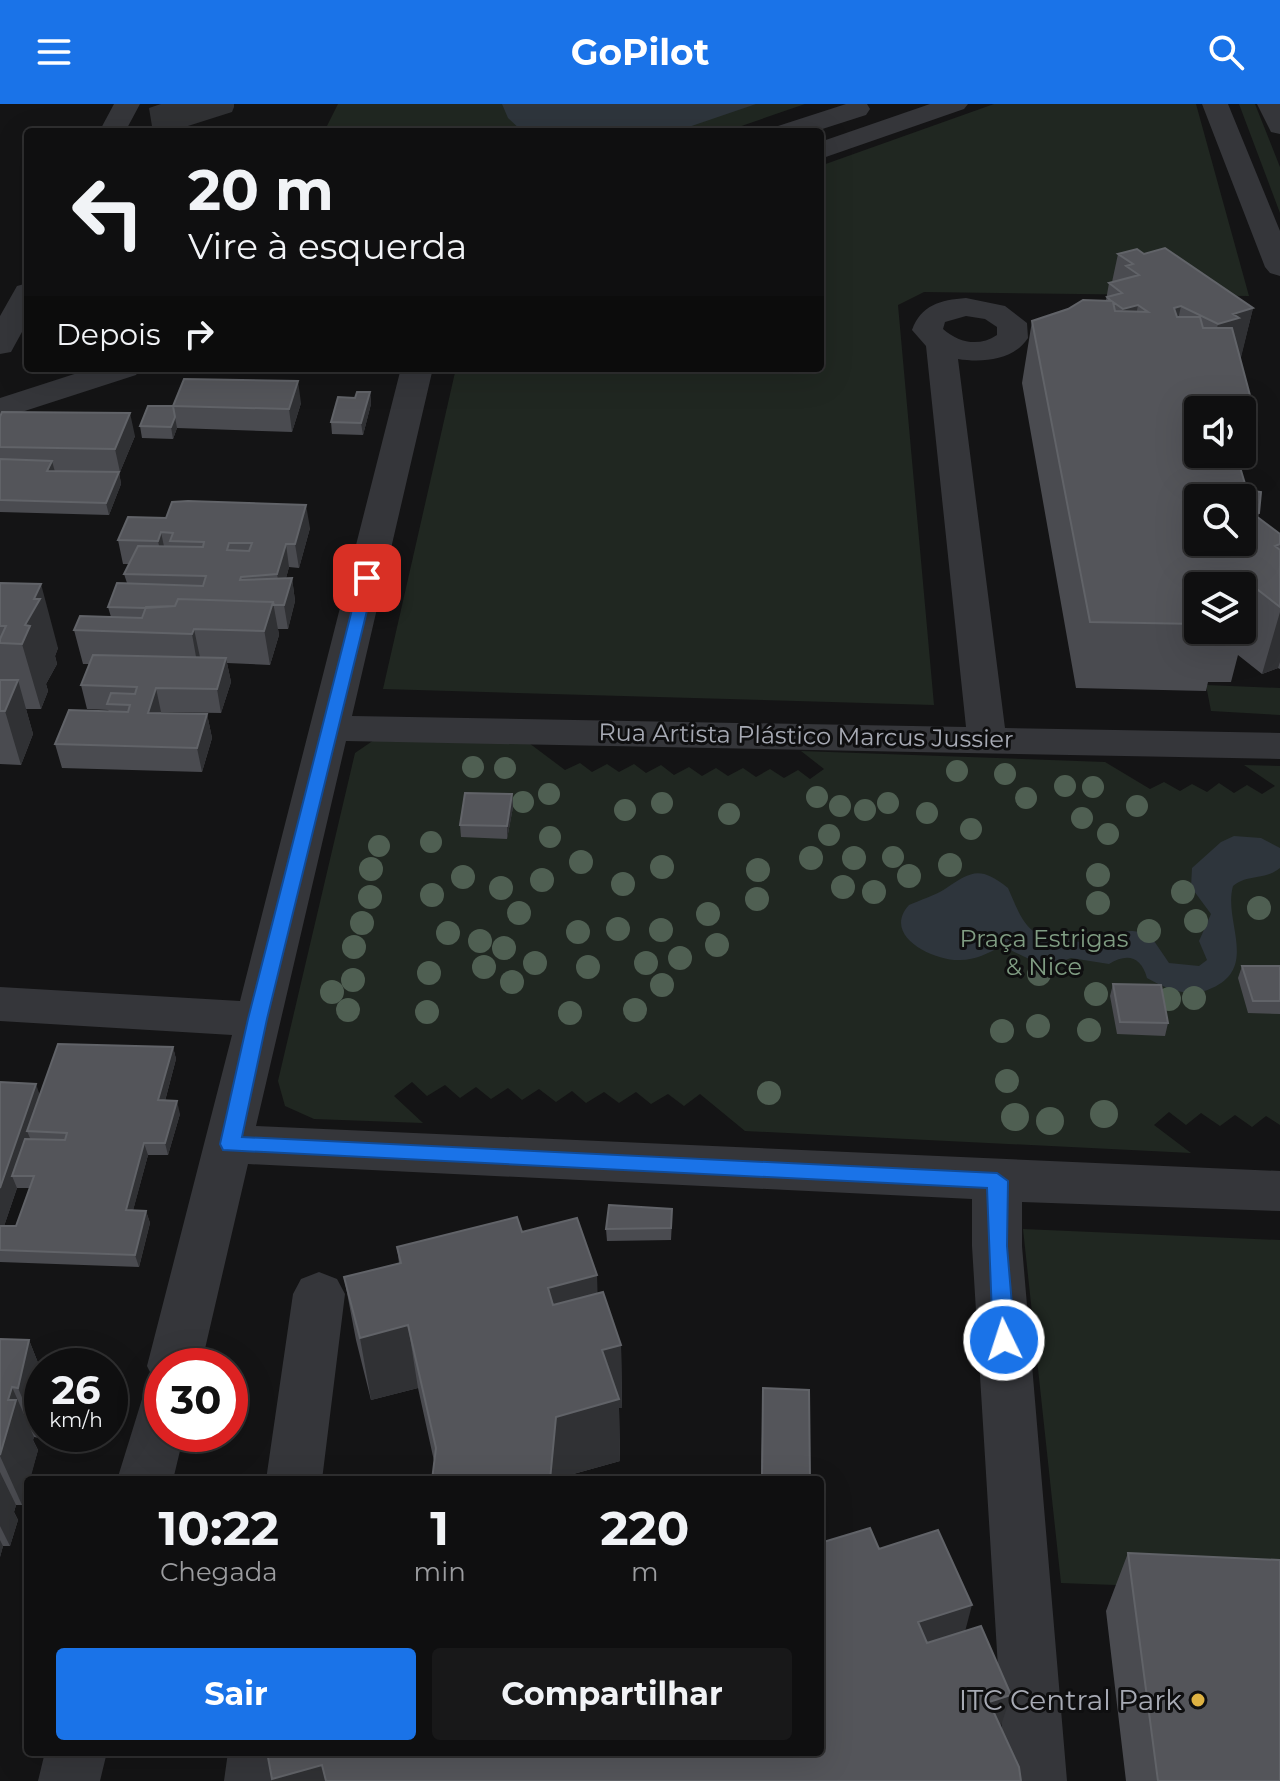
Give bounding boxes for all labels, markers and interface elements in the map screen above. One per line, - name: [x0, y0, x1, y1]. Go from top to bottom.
- icon: menu: [32, 30, 76, 74]
- text: GoPilot: [571, 30, 709, 74]
- icon: search: [1204, 30, 1248, 74]
- text: 20 m: [188, 156, 334, 224]
- icon: left: [56, 160, 160, 264]
- text: Vire à esquerda: [188, 224, 467, 268]
- icon: right: [177, 312, 221, 356]
- text: Depois: [56, 316, 161, 353]
- map controls: [1184, 396, 1256, 644]
- button: sound: [1184, 396, 1256, 468]
- button: search: [1184, 484, 1256, 556]
- pin: [333, 544, 401, 612]
- icon: arrive: [345, 556, 389, 600]
- button: layers: [1184, 572, 1256, 644]
- street label: Rua Artista Plástico Marcus Jussier: [598, 717, 1014, 754]
- park label: Praça Estrigas & Nice: [960, 924, 1129, 981]
- position arrow: [962, 1298, 1046, 1382]
- speed limit sign: 30: [144, 1348, 248, 1452]
- text: 26: [51, 1365, 101, 1414]
- text: km/h: [49, 1408, 103, 1432]
- text: 10:22: [158, 1499, 279, 1557]
- text: 1: [430, 1499, 449, 1557]
- text: 220: [600, 1499, 689, 1557]
- text: Chegada: [160, 1556, 278, 1588]
- text: min: [414, 1556, 466, 1588]
- text: m: [631, 1556, 659, 1588]
- button: Sair: [56, 1648, 416, 1740]
- button: Compartilhar: [432, 1648, 792, 1740]
- place label: ITC Central Park: [959, 1683, 1182, 1717]
- marker: ITC Central Park: [1189, 1691, 1207, 1709]

